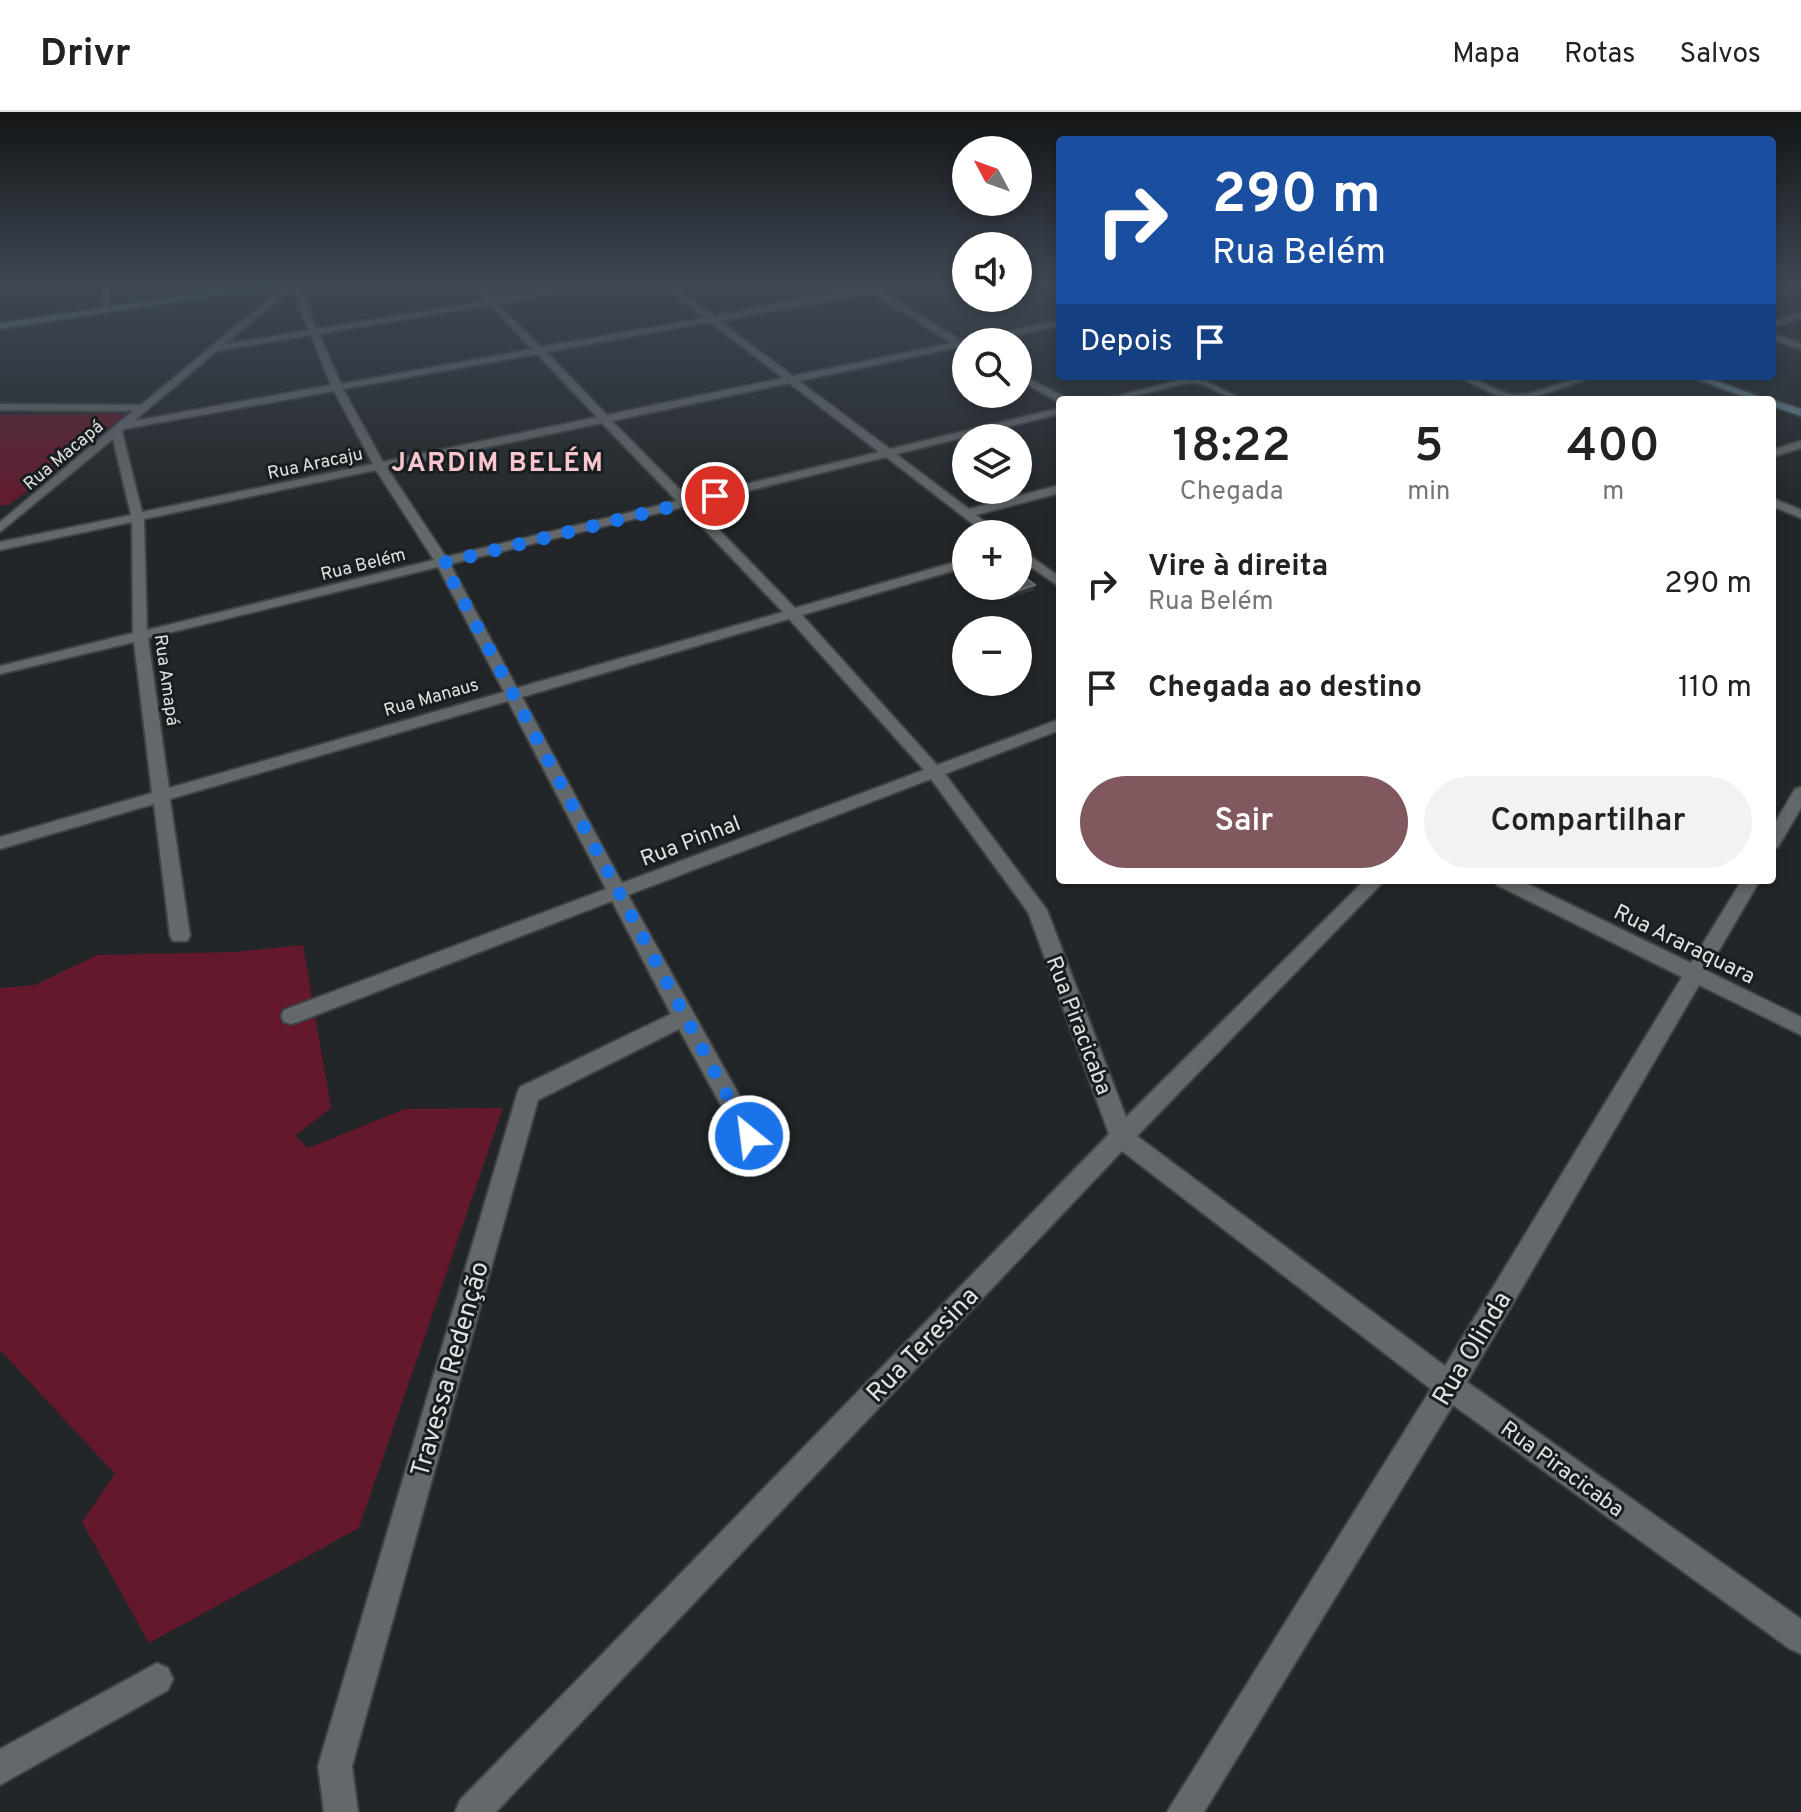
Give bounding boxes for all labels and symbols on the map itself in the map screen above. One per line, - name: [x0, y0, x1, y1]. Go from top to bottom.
- north arrow: [952, 136, 1032, 216]
- street label: Rua Macapá: [19, 416, 109, 496]
- street label: Rua Aracaju: [265, 443, 365, 486]
- district label: JARDIM BELÉM: [391, 446, 605, 481]
- pin: [681, 462, 749, 530]
- street label: Rua Belém: [318, 544, 408, 587]
- street label: Rua Amapá: [148, 633, 183, 727]
- street label: Rua Manaus: [381, 674, 481, 723]
- street label: Rua Pinhal: [637, 811, 745, 874]
- street label: Rua Araraquara: [1609, 899, 1759, 991]
- street label: Rua Piracicaba: [1039, 953, 1116, 1099]
- position arrow: [707, 1094, 791, 1178]
- street label: Travessa Redenção: [405, 1258, 498, 1481]
- street label: Rua Teresina: [861, 1281, 987, 1410]
- street label: Rua Olinda: [1426, 1286, 1520, 1412]
- street label: Rua Piracicaba: [1494, 1416, 1629, 1524]

